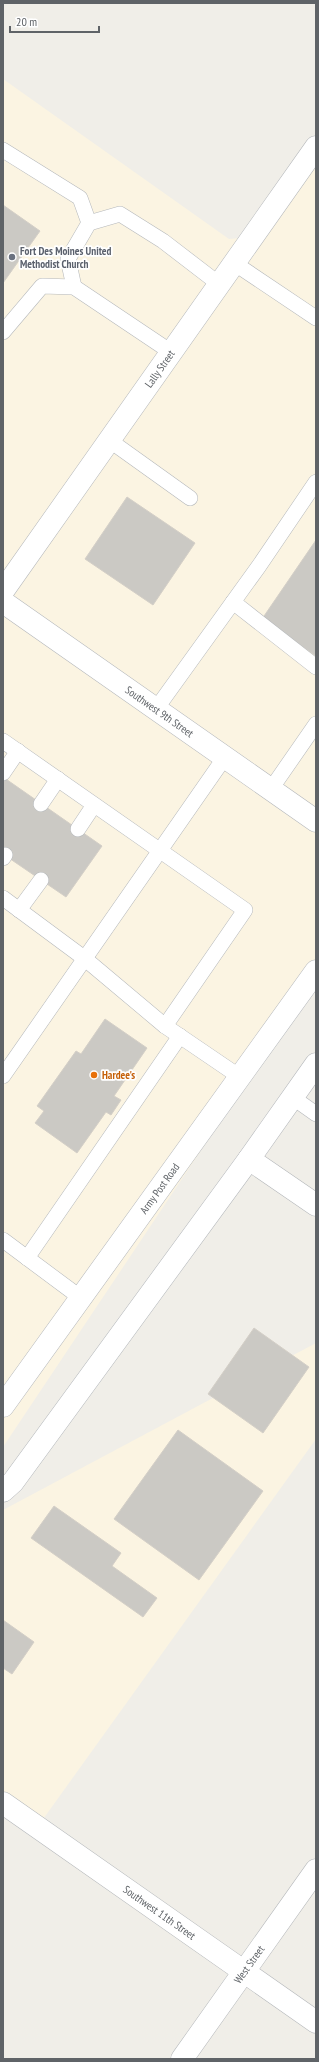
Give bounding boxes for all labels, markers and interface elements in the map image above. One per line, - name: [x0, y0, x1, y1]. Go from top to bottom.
- scale bar: [10, 8, 99, 34]
- text: 20 m: [16, 14, 37, 29]
- place label: Fort Des Moines United Methodist Church: [20, 244, 112, 271]
- marker: Fort Des Moines United Methodist Church: [7, 252, 17, 262]
- street label: Lally Street: [142, 347, 178, 390]
- street label: Southwest 9th Street: [123, 683, 196, 740]
- place label: Hardee's: [102, 1068, 135, 1082]
- marker: Hardee's: [89, 1070, 99, 1080]
- street label: Army Post Road: [137, 1160, 183, 1216]
- street label: Southwest 11th Street: [121, 1882, 198, 1943]
- street label: West Street: [231, 1943, 267, 1986]

